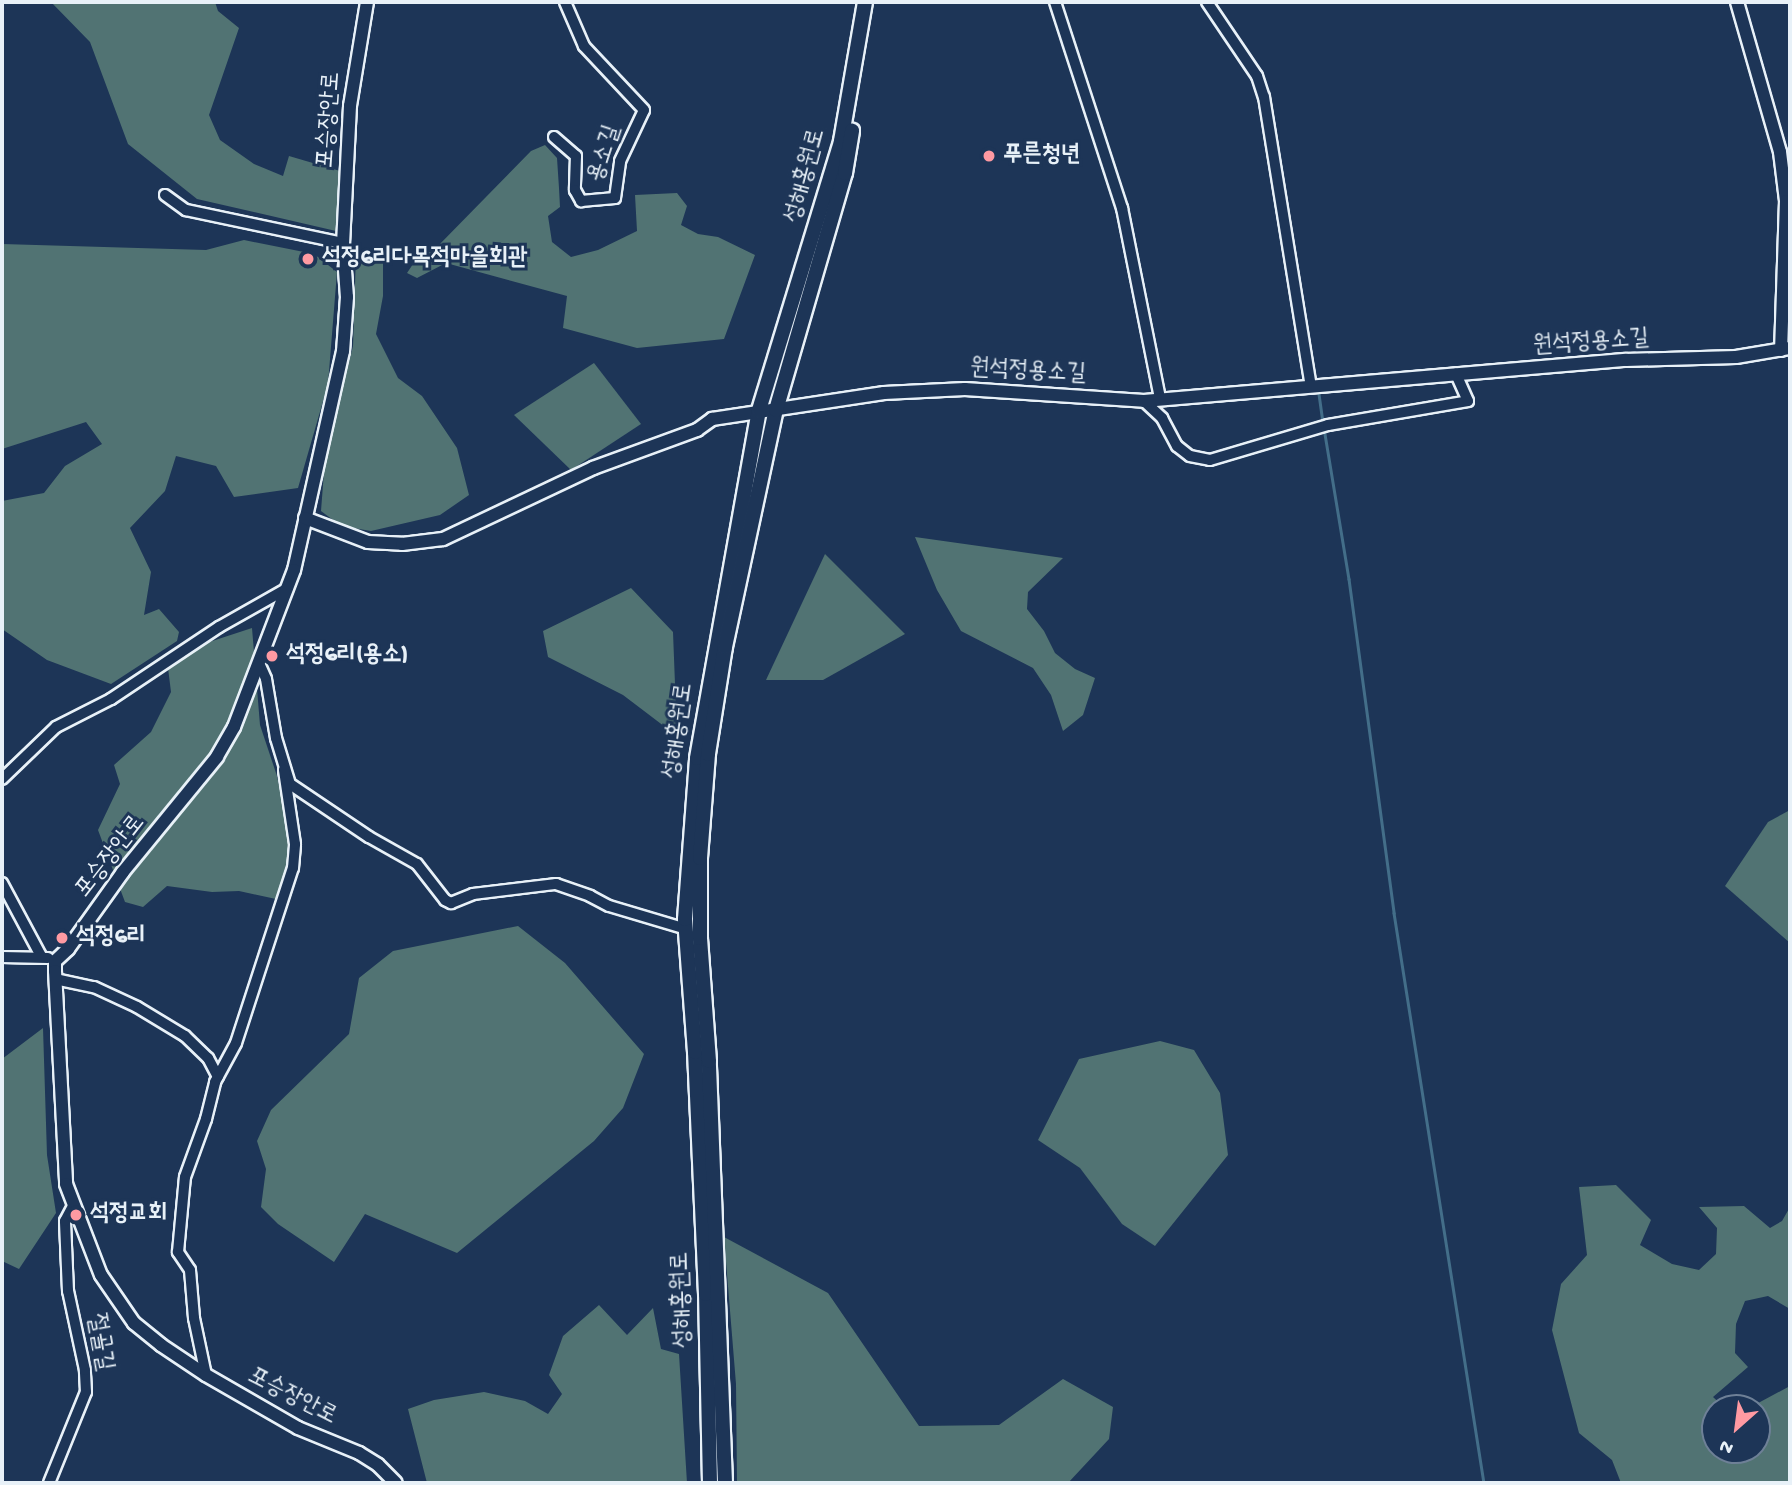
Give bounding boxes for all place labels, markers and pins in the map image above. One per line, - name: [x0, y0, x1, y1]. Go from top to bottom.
- place label: 푸른청년: [1003, 142, 1080, 170]
- marker: 푸른청년: [981, 148, 997, 164]
- place label: 석정6리다목적마을회관: [322, 245, 527, 273]
- marker: 석정6리다목적마을회관: [300, 251, 316, 267]
- place label: 석정6리(용소): [286, 642, 408, 670]
- marker: 석정6리(용소): [264, 648, 280, 664]
- place label: 석정6리: [76, 924, 146, 952]
- marker: 석정6리: [54, 930, 70, 946]
- place label: 석정교회: [90, 1201, 167, 1229]
- marker: 석정교회: [68, 1207, 84, 1223]

